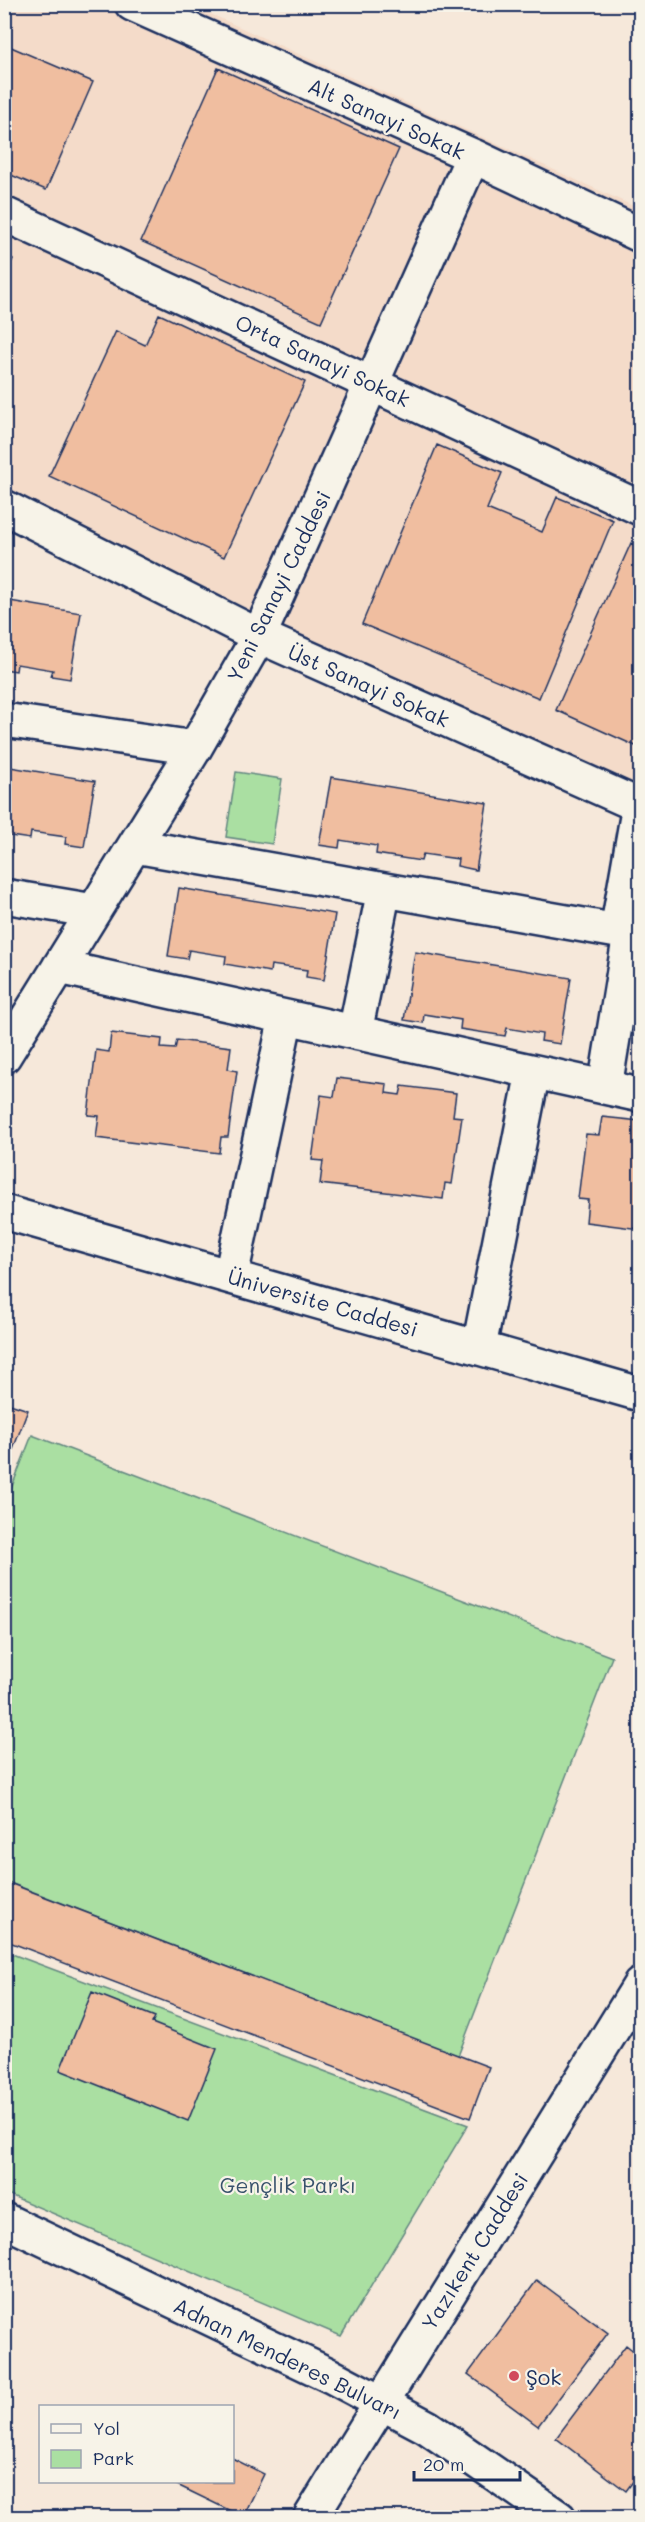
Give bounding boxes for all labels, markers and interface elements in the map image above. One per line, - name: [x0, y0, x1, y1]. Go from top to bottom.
- street label: Alt Sanayi Sokak: [304, 71, 470, 165]
- street label: Orta Sanayi Sokak: [231, 308, 415, 412]
- street label: Yeni Sanayi Caddesi: [220, 486, 336, 686]
- street label: Üst Sanayi Sokak: [284, 637, 454, 733]
- street label: Üniversite Caddesi: [225, 1262, 421, 1342]
- street label: Yazıkent Caddesi: [415, 2167, 533, 2335]
- park label: Gençlik Parkı: [220, 2171, 356, 2198]
- street label: Adnan Menderes Bulvarı: [170, 2291, 406, 2425]
- place label: Şok: [526, 2363, 561, 2390]
- marker: Şok: [507, 2369, 521, 2383]
- legend: [39, 2405, 234, 2483]
- text: Yol: [93, 2416, 120, 2440]
- scale bar: [414, 2444, 520, 2482]
- text: Park: [93, 2446, 134, 2470]
- text: 20 m: [423, 2452, 464, 2476]

